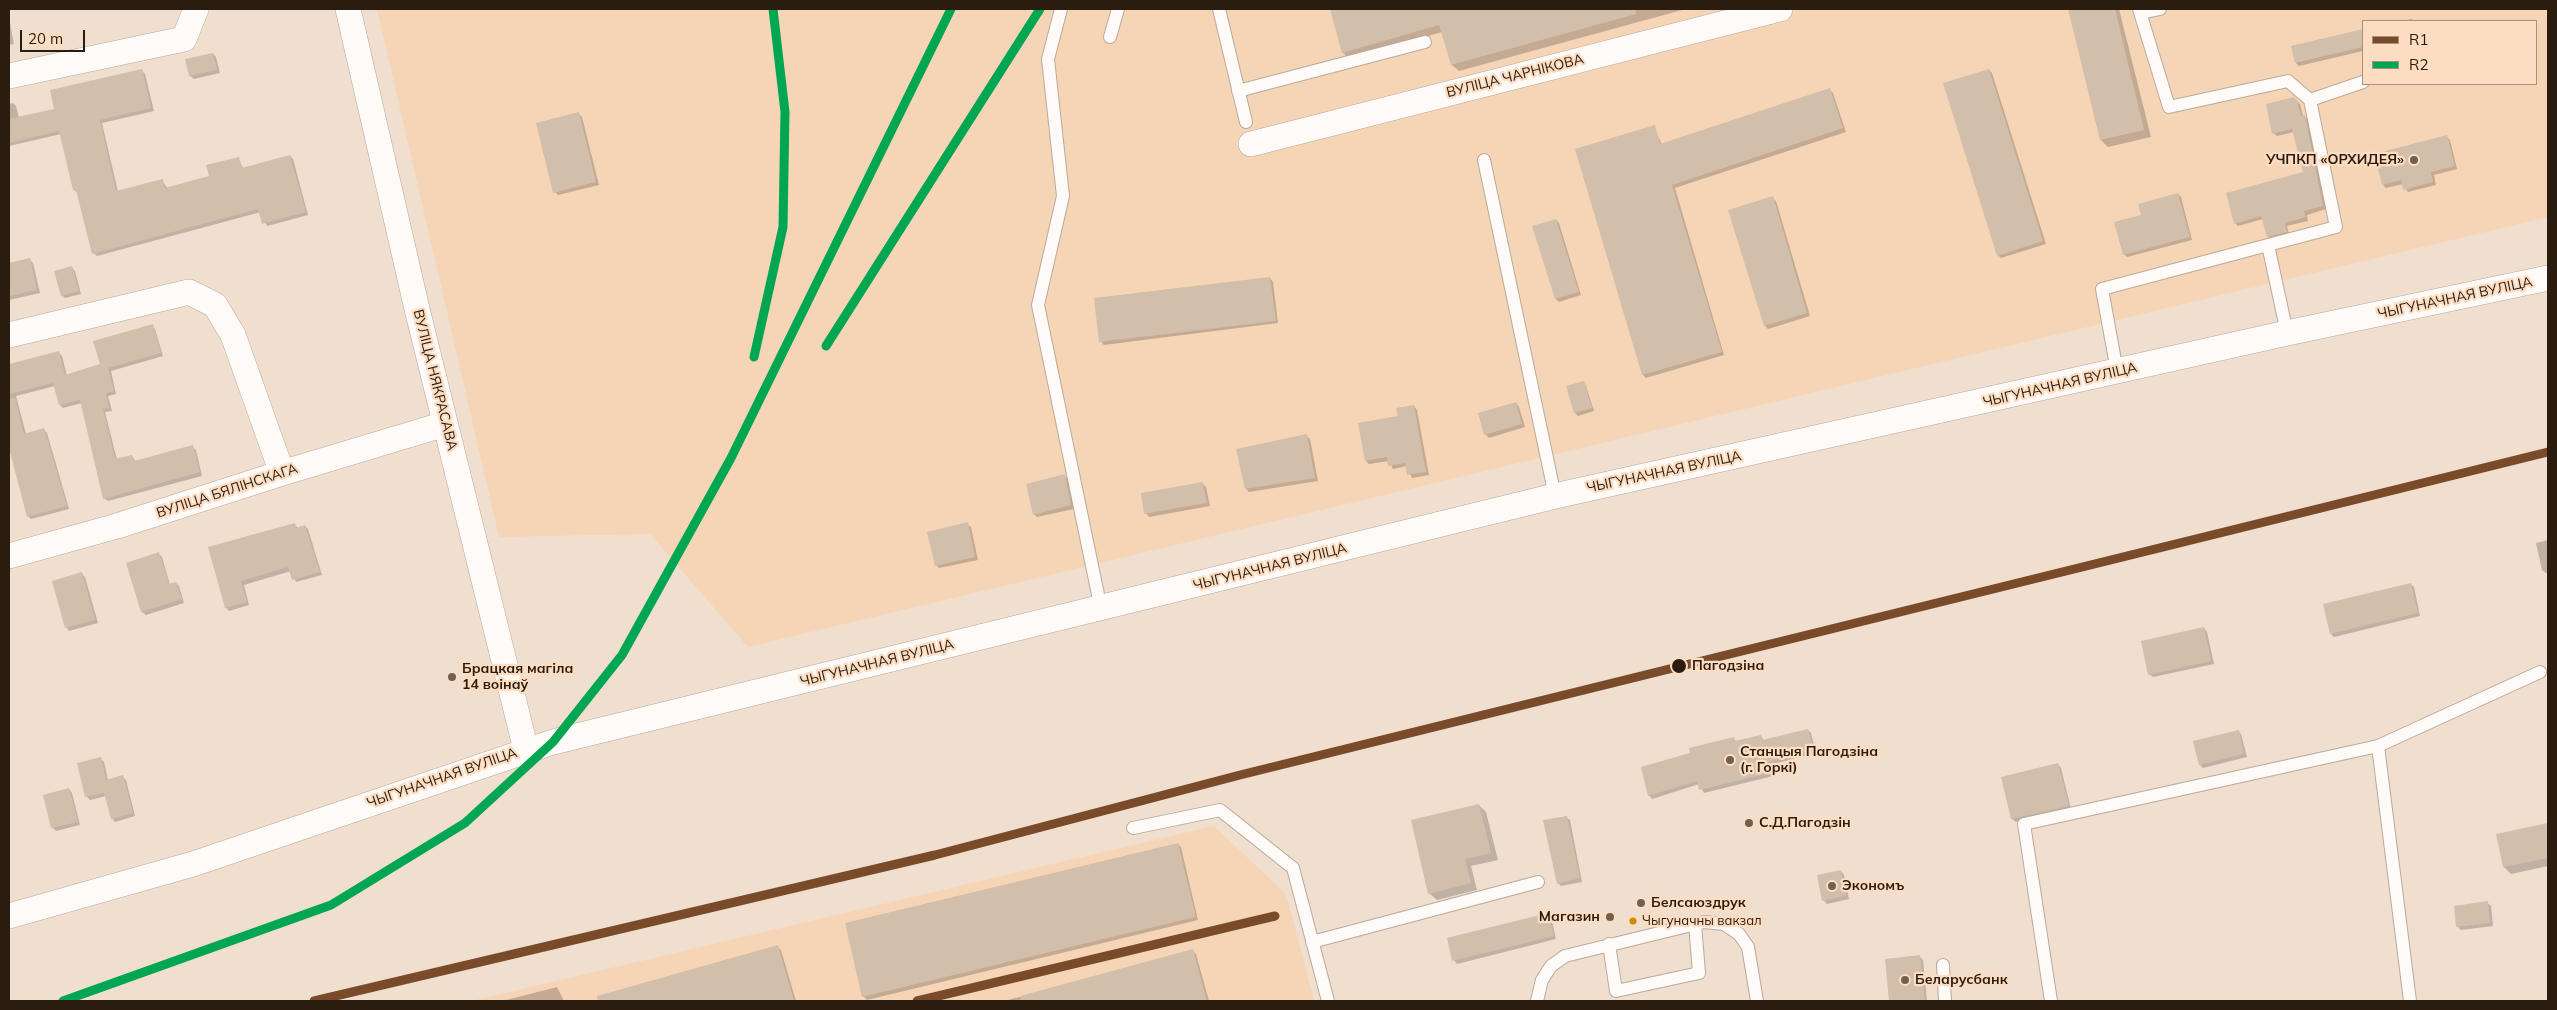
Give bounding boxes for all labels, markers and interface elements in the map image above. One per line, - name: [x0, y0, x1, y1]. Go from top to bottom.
- scale bar: [22, 20, 88, 52]
- legend: [2362, 20, 2537, 85]
- text: 20 m: [28, 29, 63, 48]
- text: R1: [2409, 30, 2428, 49]
- street label: ВУЛІЦА ЧАРНІКОВА: [1445, 51, 1585, 101]
- text: R2: [2409, 55, 2428, 74]
- place label: УЧПКП «ОРХИДЕЯ»: [2266, 152, 2404, 168]
- marker: УЧПКП «ОРХИДЕЯ»: [2408, 154, 2420, 166]
- street label: ЧЫГУНАЧНАЯ ВУЛІЦА: [2376, 273, 2534, 323]
- street label: ВУЛІЦА НЯКРАСАВА: [409, 308, 461, 452]
- street label: ЧЫГУНАЧНАЯ ВУЛІЦА: [1981, 359, 2139, 411]
- street label: ЧЫГУНАЧНАЯ ВУЛІЦА: [1585, 447, 1743, 497]
- street label: ВУЛІЦА БЯЛІНСКАГА: [154, 460, 300, 522]
- street label: ЧЫГУНАЧНАЯ ВУЛІЦА: [1191, 540, 1349, 594]
- street label: ЧЫГУНАЧНАЯ ВУЛІЦА: [798, 636, 956, 690]
- marker: Пагодзіна: [1670, 657, 1688, 675]
- place label: Пагодзіна: [1692, 658, 1764, 674]
- place label: Брацкая магіла 14 воінаў: [462, 661, 573, 694]
- marker: Брацкая магіла 14 воінаў: [446, 671, 458, 683]
- street label: ЧЫГУНАЧНАЯ ВУЛІЦА: [365, 744, 519, 812]
- place label: Станцыя Пагодзіна (г. Горкі): [1740, 744, 1878, 776]
- marker: Станцыя Пагодзіна (г. Горкі): [1724, 754, 1736, 766]
- place label: С.Д.Пагодзін: [1759, 815, 1851, 831]
- marker: С.Д.Пагодзін: [1743, 817, 1755, 829]
- place label: Экономъ: [1842, 878, 1904, 894]
- marker: Экономъ: [1826, 880, 1838, 892]
- place label: Белсаюздрук: [1651, 895, 1746, 911]
- marker: Белсаюздрук: [1635, 897, 1647, 909]
- place label: Магазин: [1539, 909, 1600, 925]
- marker: Магазин: [1604, 911, 1616, 923]
- place label: Чыгуначны вакзал: [1642, 913, 1762, 929]
- marker: Чыгуначны вакзал: [1628, 916, 1638, 926]
- place label: Беларусбанк: [1915, 972, 2008, 988]
- marker: Беларусбанк: [1899, 974, 1911, 986]

